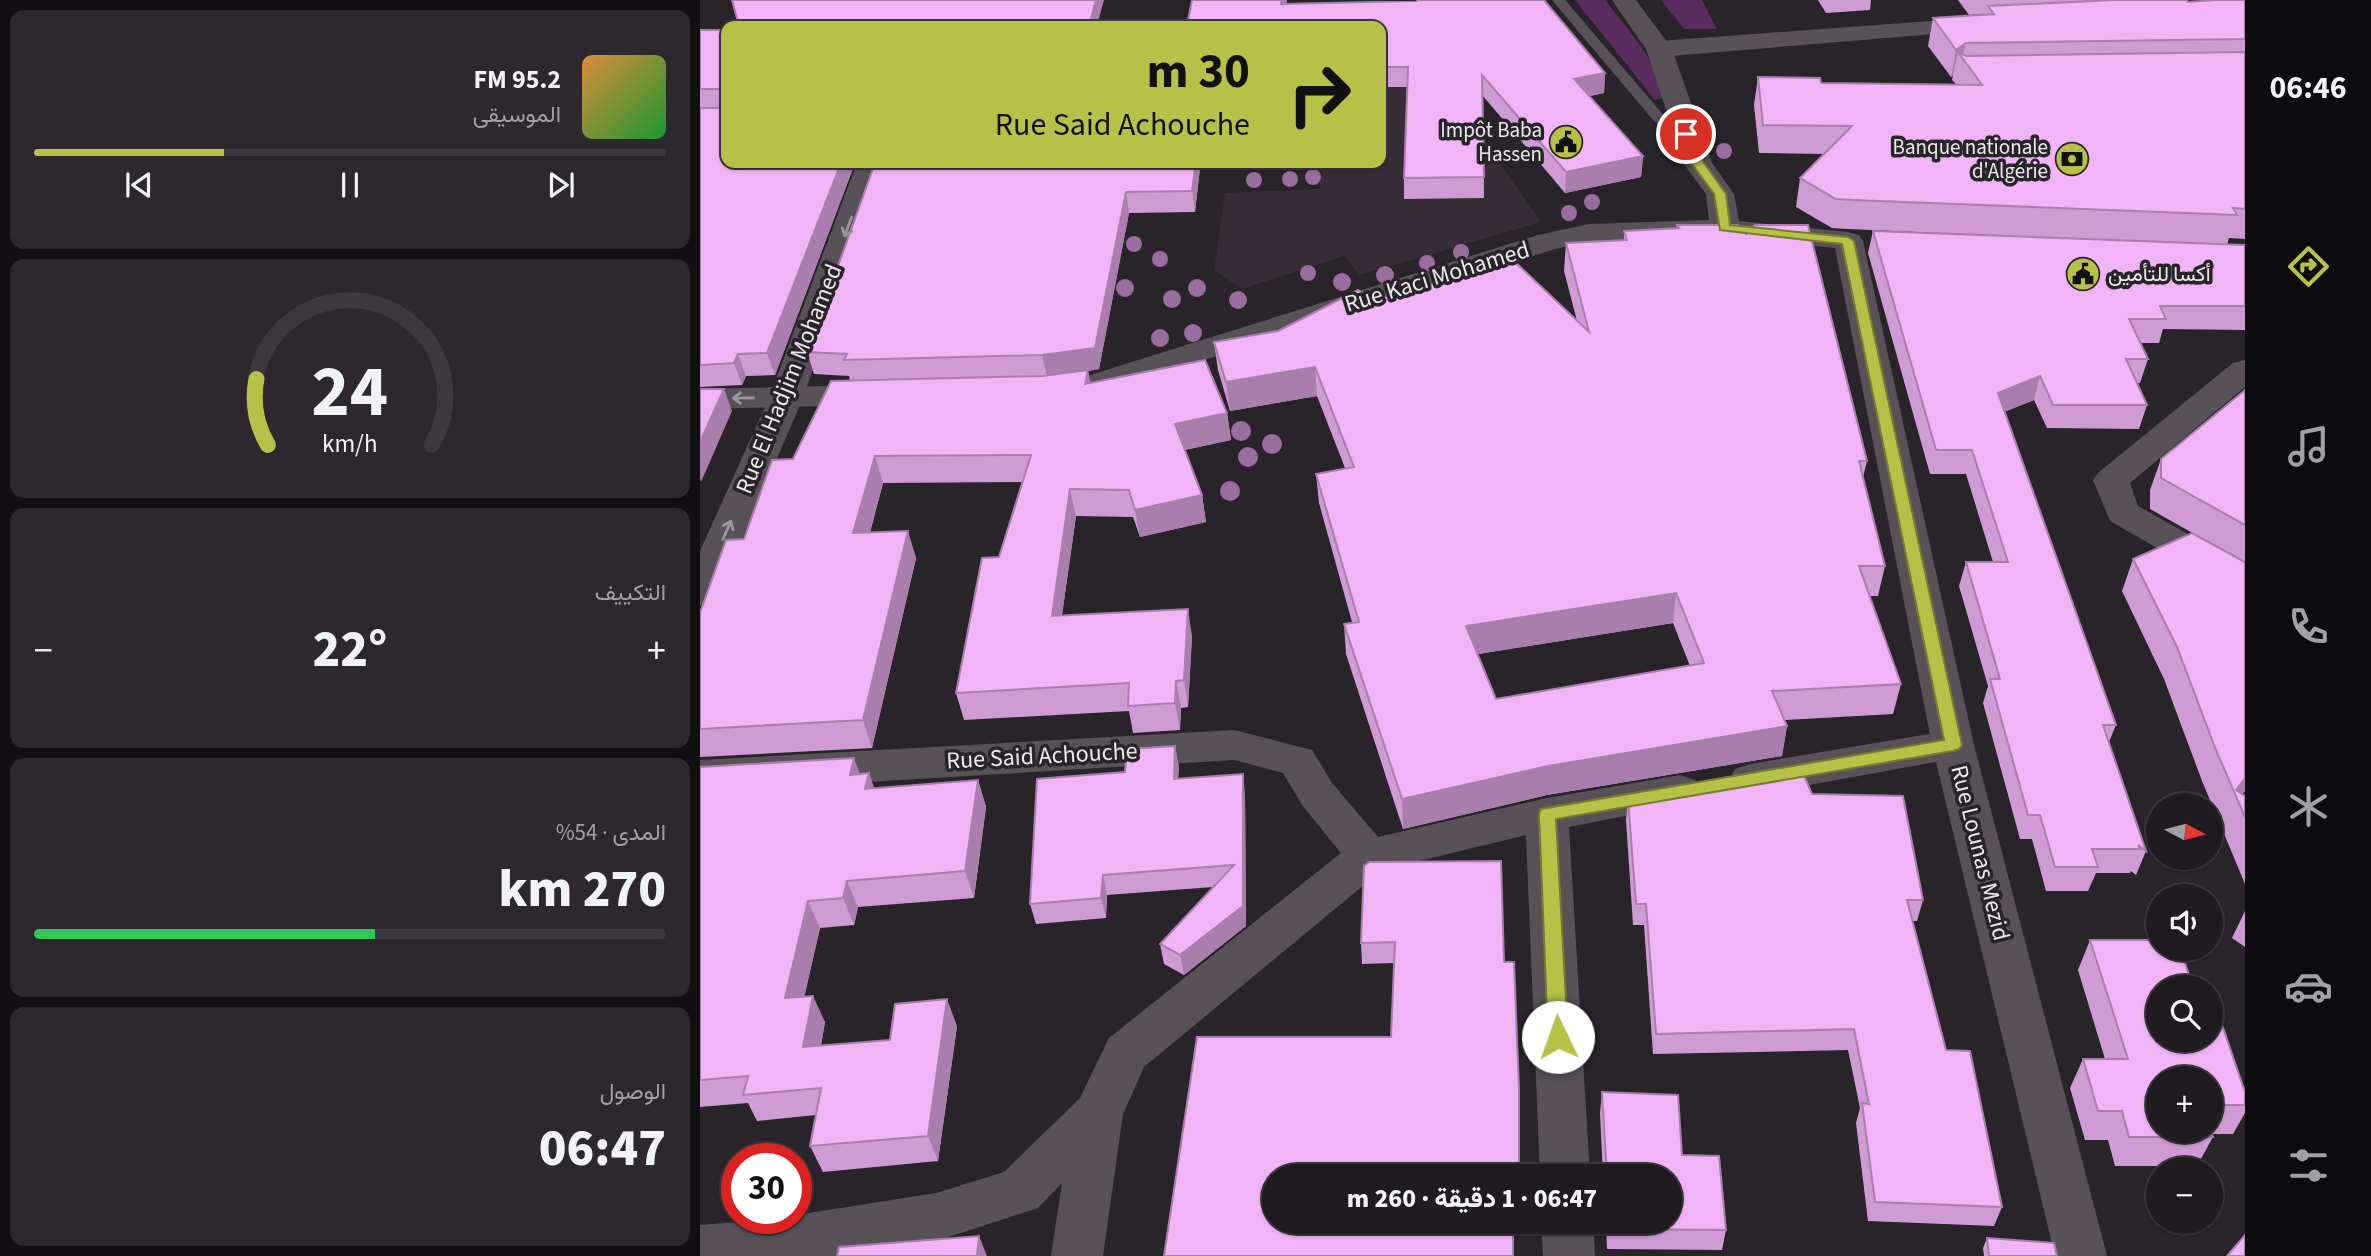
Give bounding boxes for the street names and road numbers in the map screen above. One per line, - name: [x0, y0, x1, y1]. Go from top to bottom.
- street label: Rue Kaci Mohamed: [1340, 232, 1534, 322]
- street label: Rue El Hadjim Mohamed: [727, 259, 851, 499]
- street label: Rue Said Achouche: [946, 734, 1138, 778]
- street label: Rue Lounas Mezid: [1941, 762, 2019, 944]

